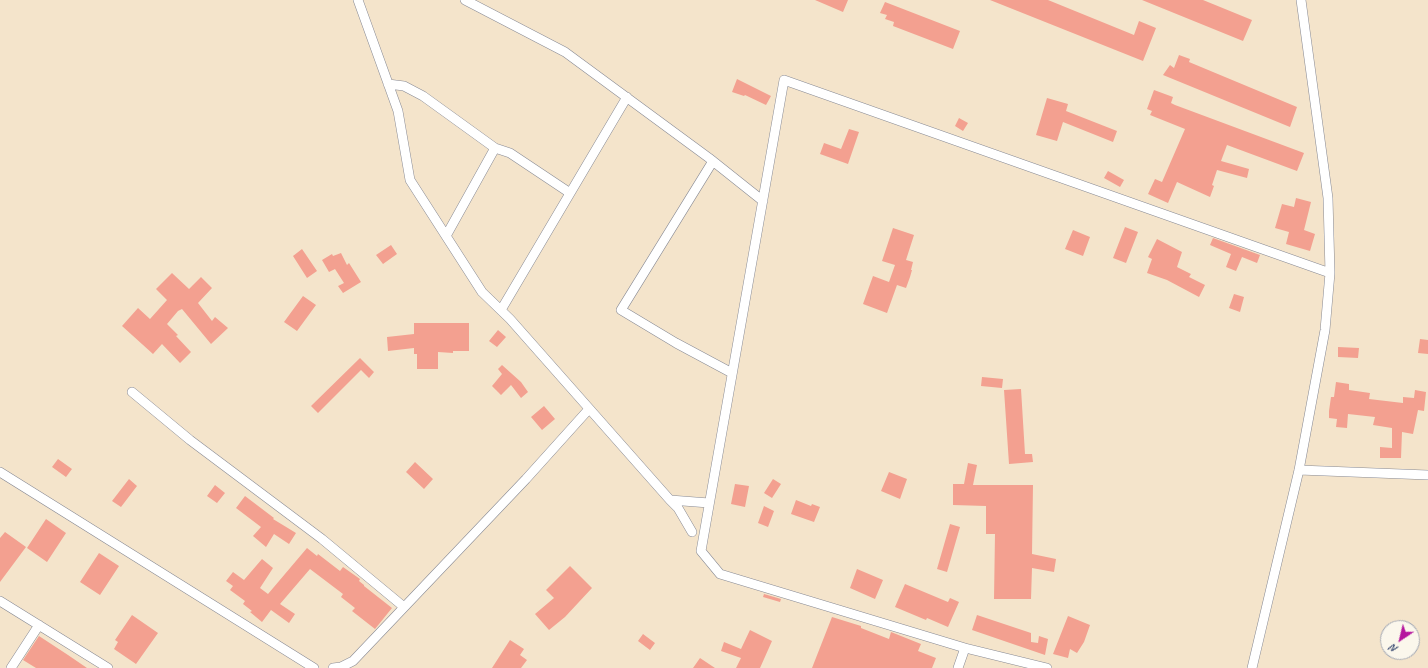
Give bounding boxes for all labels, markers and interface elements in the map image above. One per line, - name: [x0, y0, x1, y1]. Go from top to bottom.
- north arrow: [1380, 620, 1420, 660]
- text: N: [1387, 641, 1400, 657]

